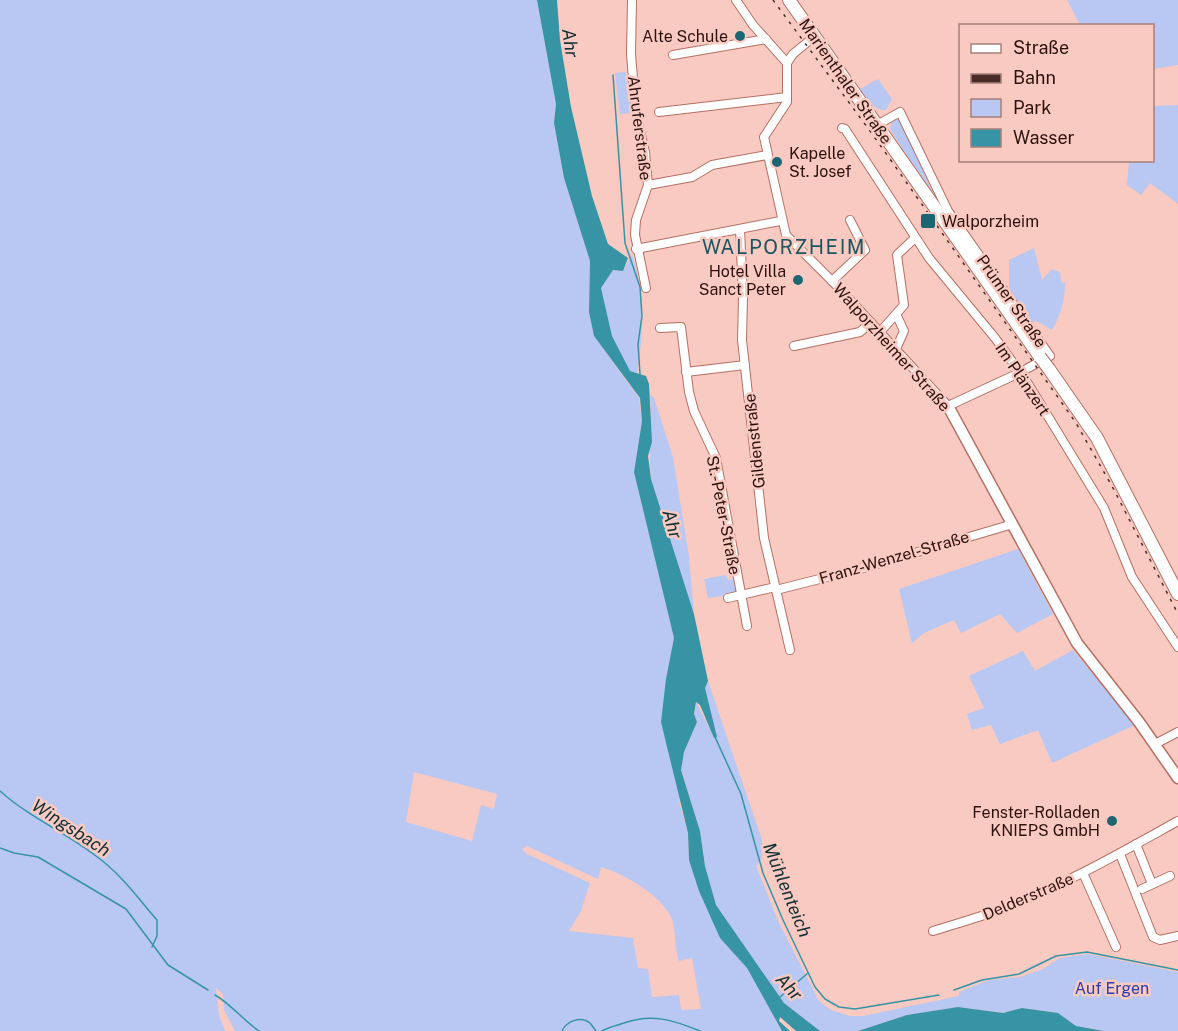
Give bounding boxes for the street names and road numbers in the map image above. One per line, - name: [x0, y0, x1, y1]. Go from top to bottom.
- street label: Marienthaler Straße: [795, 15, 896, 148]
- street label: Ahruferstraße: [624, 75, 655, 181]
- street label: Prümer Straße: [973, 251, 1051, 351]
- street label: Walporzheimer Straße: [829, 279, 954, 415]
- street label: Im Plänzert: [991, 339, 1054, 419]
- street label: Gildenstraße: [740, 392, 769, 489]
- street label: St.-Peter-Straße: [703, 454, 744, 576]
- street label: Franz-Wenzel-Straße: [817, 527, 971, 588]
- street label: Delderstraße: [980, 869, 1076, 924]

